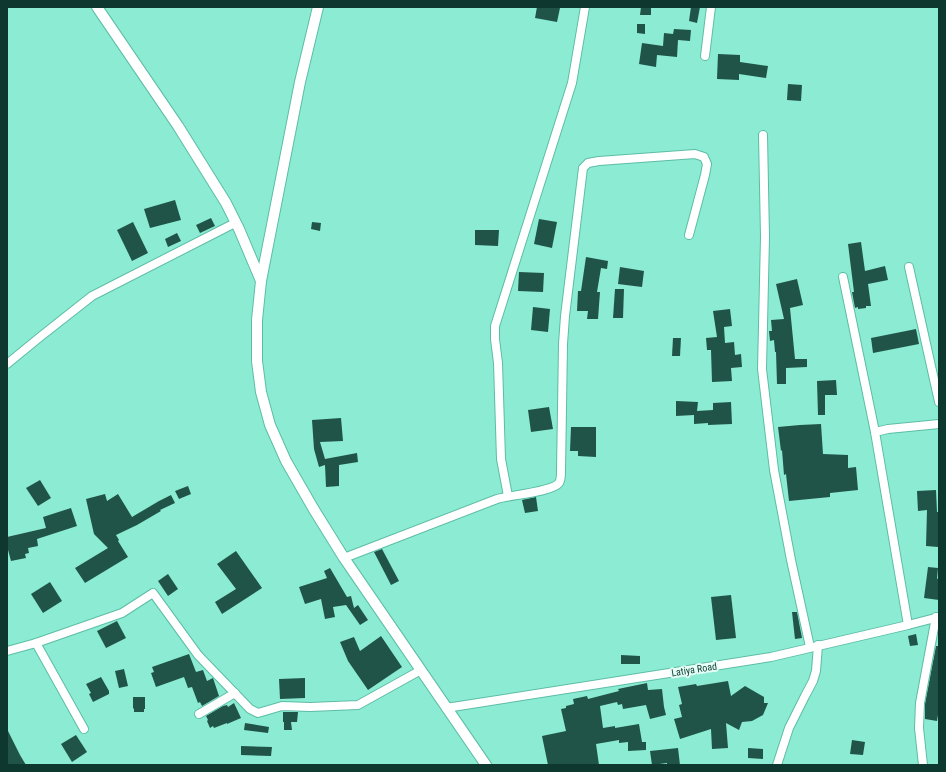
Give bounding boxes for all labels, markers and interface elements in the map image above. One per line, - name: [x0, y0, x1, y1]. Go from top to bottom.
- street label: Latiya Road: [670, 660, 718, 679]

